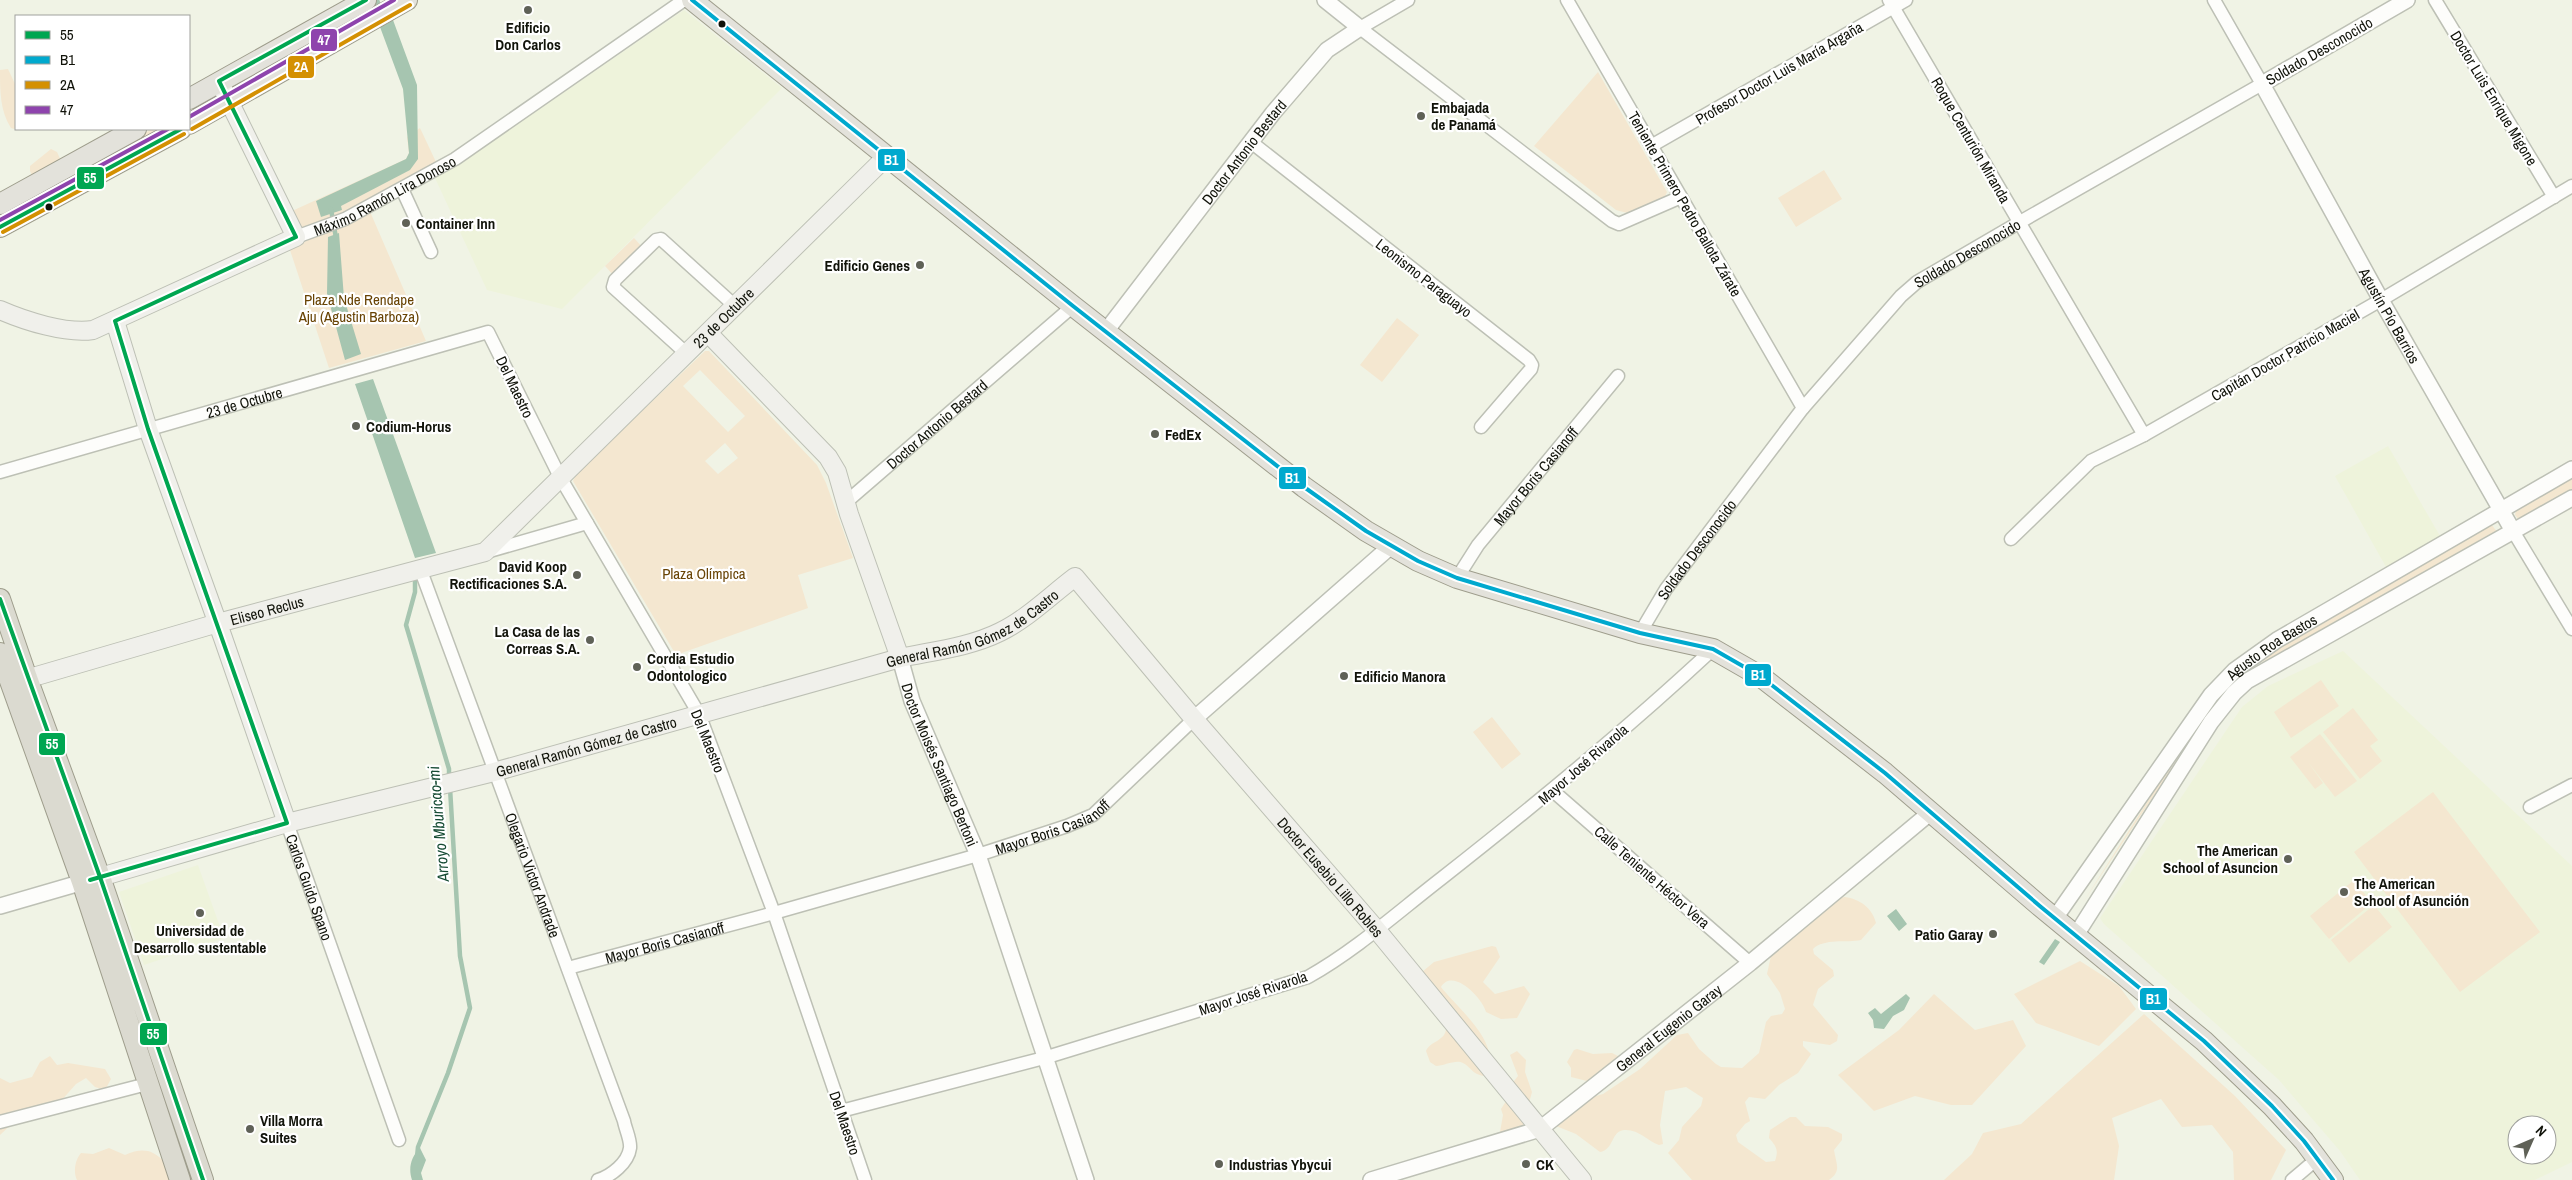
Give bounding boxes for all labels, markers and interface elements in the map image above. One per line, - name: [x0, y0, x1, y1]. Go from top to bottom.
- marker: Edificio Don Carlos: [522, 4, 534, 16]
- street label: Soldado Desconocido: [2262, 12, 2376, 90]
- legend: [15, 15, 190, 130]
- street label: Profesor Doctor Luis María Argaña: [1691, 16, 1867, 130]
- place label: Edificio Don Carlos: [495, 17, 561, 55]
- unlabelled marker: [717, 19, 727, 29]
- text: 55: [60, 24, 74, 45]
- street label: Doctor Luis Enrique Migone: [2445, 27, 2543, 169]
- line badge: 47: [310, 28, 338, 52]
- text: 47: [318, 31, 331, 49]
- text: B1: [60, 49, 75, 70]
- line badge: 2A: [287, 55, 315, 79]
- text: 2A: [294, 58, 309, 76]
- street label: Roque Centurión Miranda: [1926, 73, 2016, 207]
- text: 2A: [60, 74, 76, 95]
- street label: Doctor Antonio Bestard: [1196, 95, 1291, 209]
- place label: Embajada de Panamá: [1431, 97, 1496, 135]
- text: 47: [60, 99, 74, 120]
- street label: Teniente Primero Pedro Ballota Zárate: [1623, 108, 1747, 301]
- marker: Embajada de Panamá: [1415, 110, 1427, 122]
- line badge: B1: [877, 148, 906, 172]
- street label: Máximo Ramón Lira Donoso: [311, 150, 459, 240]
- text: B1: [884, 151, 899, 169]
- line badge: 55: [76, 166, 105, 190]
- text: 55: [84, 169, 97, 187]
- unlabelled marker: [44, 202, 54, 212]
- place label: Container Inn: [416, 213, 495, 234]
- street label: Soldado Desconocido: [1910, 213, 2024, 292]
- marker: Container Inn: [400, 217, 412, 229]
- street label: Leonismo Paraguayo: [1371, 234, 1477, 322]
- place label: Edificio Genes: [825, 255, 910, 276]
- marker: Edificio Genes: [914, 259, 926, 271]
- street label: Agustín Pío Barrios: [2354, 263, 2425, 367]
- street label: 23 de Octubre: [688, 282, 758, 352]
- park label: Plaza Nde Rendape Aju (Agustin Barboza): [298, 289, 419, 327]
- street label: Capitán Doctor Patricio Maciel: [2207, 304, 2363, 406]
- street label: Del Maestro: [491, 353, 539, 422]
- street label: Doctor Antonio Bestard: [882, 374, 992, 473]
- street label: 23 de Octubre: [204, 381, 285, 423]
- place label: Codium-Horus: [366, 416, 452, 437]
- marker: Codium-Horus: [350, 420, 362, 432]
- street label: Mayor Boris Casianoff: [1488, 422, 1583, 530]
- place label: FedEx: [1165, 424, 1201, 445]
- marker: FedEx: [1149, 428, 1161, 440]
- line badge: B1: [1278, 466, 1307, 490]
- text: B1: [1285, 469, 1300, 487]
- street label: Soldado Desconocido: [1652, 495, 1741, 603]
- place label: David Koop Rectificaciones S.A.: [449, 556, 567, 594]
- park label: Plaza Olímpica: [662, 563, 746, 584]
- marker: David Koop Rectificaciones S.A.: [571, 569, 583, 581]
- street label: General Ramón Gómez de Castro: [883, 584, 1063, 672]
- street label: Eliseo Reclus: [228, 590, 306, 630]
- street label: Agusto Roa Bastos: [2220, 609, 2321, 685]
- place label: La Casa de las Correas S.A.: [495, 621, 580, 659]
- marker: La Casa de las Correas S.A.: [584, 634, 596, 646]
- place label: Cordia Estudio Odontologico: [647, 648, 734, 686]
- marker: Cordia Estudio Odontologico: [631, 661, 643, 673]
- line badge: B1: [1744, 663, 1772, 687]
- place label: Edificio Manora: [1354, 666, 1446, 687]
- text: B1: [1751, 666, 1766, 684]
- marker: Edificio Manora: [1338, 670, 1350, 682]
- street label: Doctor Moisés Santiago Bertoni: [897, 681, 983, 849]
- street label: Del Maestro: [686, 706, 730, 776]
- street label: General Ramón Gómez de Castro: [493, 711, 679, 781]
- street label: Mayor José Rivarola: [1534, 719, 1633, 809]
- line badge: 55: [38, 732, 66, 756]
- text: 55: [46, 735, 59, 753]
- water label: Arroyo Mburicao-mi: [422, 765, 454, 884]
- street label: Mayor Boris Casianoff: [992, 794, 1114, 859]
- street label: Olegario Victor Andrade: [501, 809, 566, 941]
- street label: Doctor Eusebio Lillo Robles: [1273, 812, 1389, 941]
- street label: Calle Teniente Héctor Vera: [1590, 821, 1714, 933]
- street label: Carlos Guido Spano: [281, 831, 338, 943]
- place label: The American School of Asuncion: [2163, 840, 2278, 878]
- marker: The American School of Asuncion: [2282, 853, 2294, 865]
- place label: The American School of Asunción: [2354, 873, 2469, 911]
- marker: The American School of Asunción: [2338, 886, 2350, 898]
- marker: Universidad de Desarrollo sustentable: [194, 907, 206, 919]
- street label: Mayor Boris Casianoff: [603, 916, 727, 968]
- place label: Universidad de Desarrollo sustentable: [134, 920, 266, 958]
- place label: Patio Garay: [1915, 924, 1983, 945]
- marker: Patio Garay: [1987, 928, 1999, 940]
- street label: Mayor José Rivarola: [1196, 966, 1310, 1020]
- street label: General Eugenio Garay: [1611, 979, 1726, 1076]
- line badge: B1: [2139, 987, 2168, 1011]
- text: B1: [2146, 990, 2161, 1008]
- line badge: 55: [139, 1022, 168, 1046]
- text: 55: [147, 1025, 160, 1043]
- street label: Del Maestro: [824, 1088, 866, 1158]
- place label: Villa Morra Suites: [260, 1110, 323, 1148]
- north arrow: [2507, 1115, 2557, 1165]
- text: N: [2532, 1122, 2550, 1140]
- marker: Villa Morra Suites: [244, 1123, 256, 1135]
- place label: Industrias Ybycui: [1229, 1154, 1331, 1175]
- place label: CK: [1536, 1154, 1554, 1175]
- marker: Industrias Ybycui: [1213, 1158, 1225, 1170]
- marker: CK: [1520, 1158, 1532, 1170]

